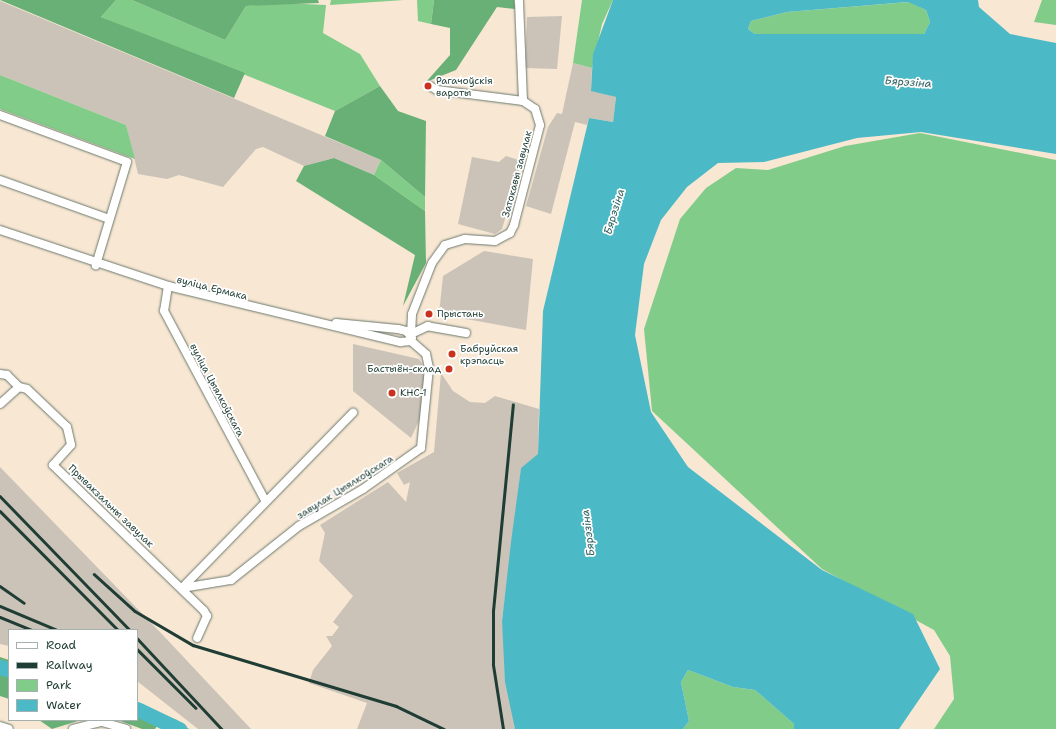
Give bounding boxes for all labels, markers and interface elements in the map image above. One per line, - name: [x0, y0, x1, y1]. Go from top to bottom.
- place label: Рагачоўскія вароты: [436, 74, 493, 98]
- water label: Бярэзіна: [884, 75, 932, 91]
- marker: Рагачоўскія вароты: [423, 81, 433, 91]
- street label: Затокавы завулак: [500, 129, 534, 219]
- water label: Бярэзіна: [602, 188, 628, 236]
- street label: вуліца Ермака: [176, 273, 248, 303]
- place label: Прыстань: [437, 308, 483, 320]
- marker: Прыстань: [424, 309, 434, 319]
- street label: вуліца Цыялкоўскага: [187, 341, 247, 439]
- place label: Бабруйская крэпасць: [460, 342, 518, 366]
- marker: Бабруйская крэпасць: [447, 349, 457, 359]
- place label: Бастыён-склад: [367, 363, 441, 375]
- marker: Бастыён-склад: [444, 364, 454, 374]
- place label: КНС-1: [400, 387, 427, 399]
- marker: КНС-1: [387, 388, 397, 398]
- street label: завулак Цыялкоўскага: [295, 452, 395, 522]
- street label: Прывакзальны завулак: [66, 462, 156, 550]
- water label: Бярэзіна: [580, 509, 598, 557]
- legend: [8, 629, 138, 721]
- text: Road: [46, 637, 76, 653]
- text: Railway: [46, 657, 93, 673]
- text: Park: [46, 677, 72, 693]
- text: Water: [46, 697, 81, 713]

